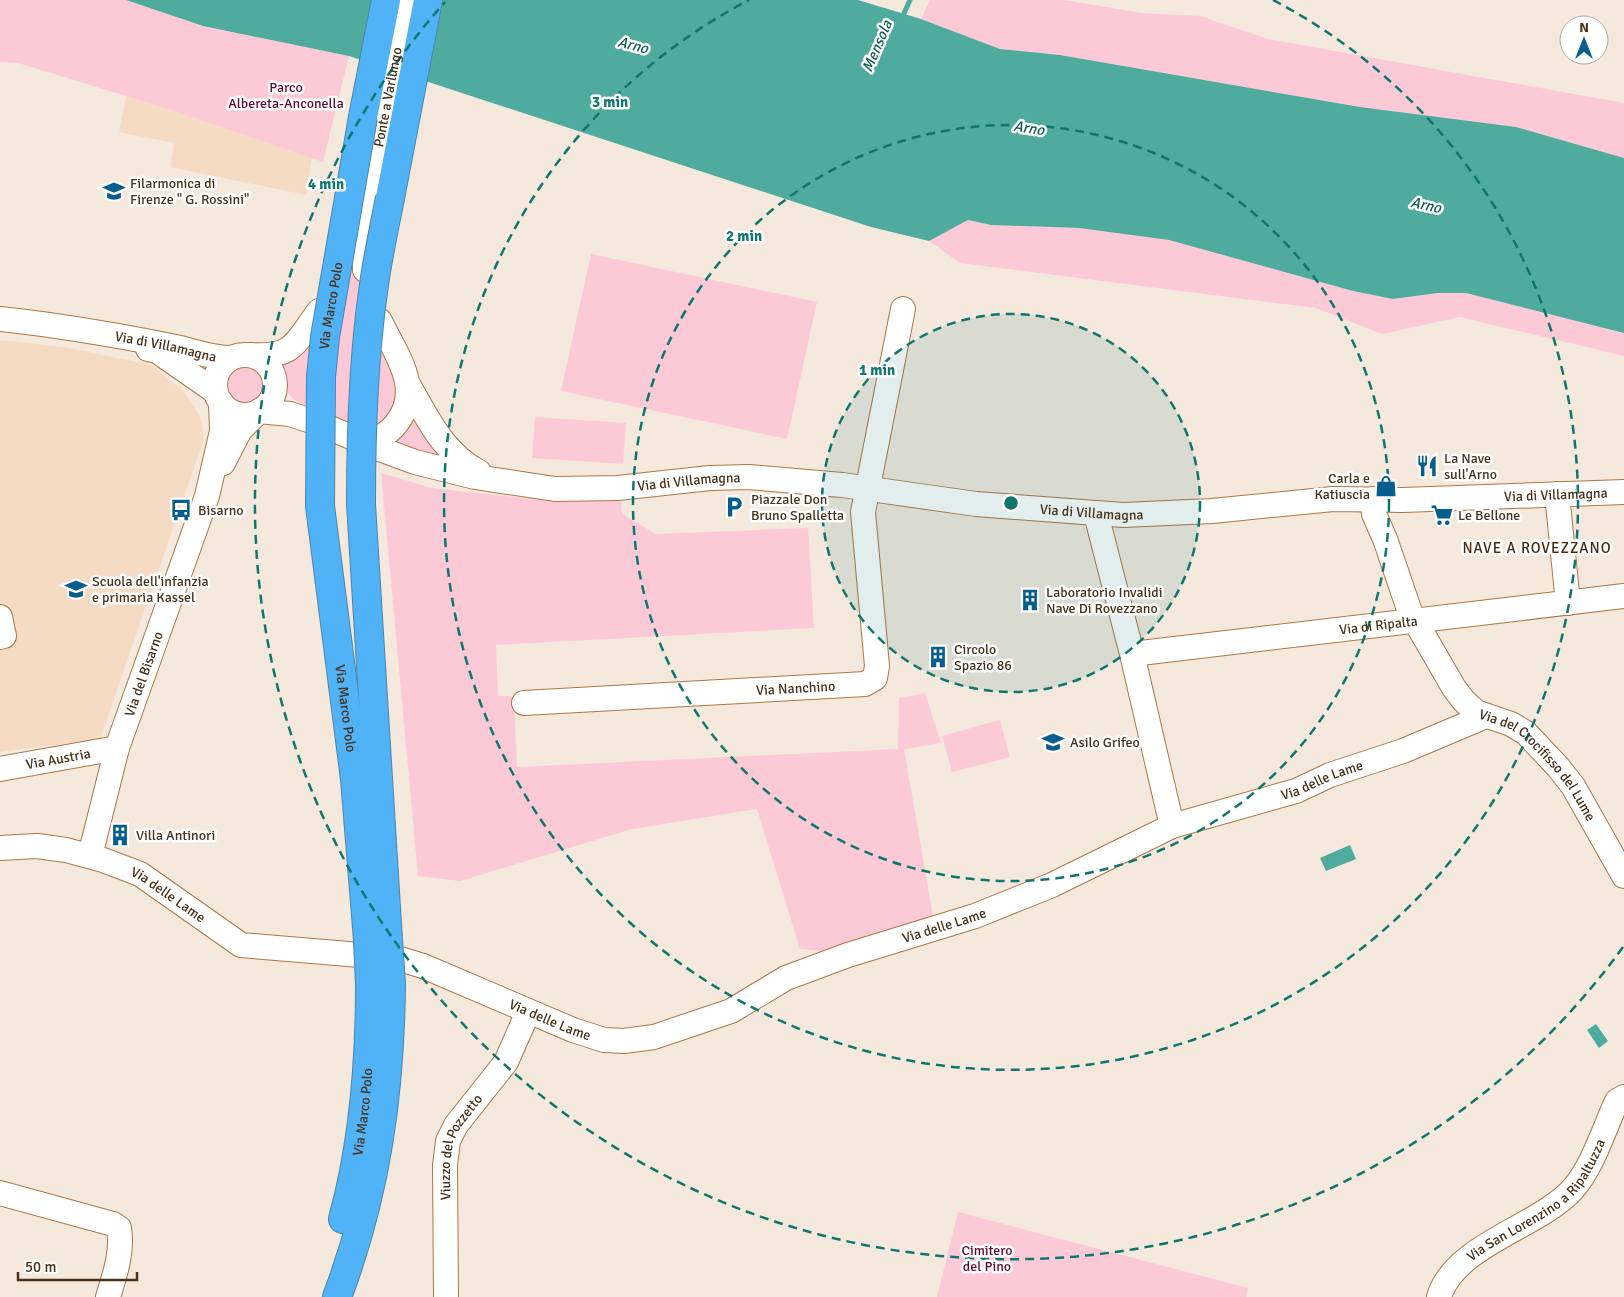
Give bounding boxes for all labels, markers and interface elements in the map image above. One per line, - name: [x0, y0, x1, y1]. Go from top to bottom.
- north arrow: [1559, 15, 1609, 65]
- water label: Mensola: [858, 17, 896, 74]
- text: N: [1579, 19, 1589, 36]
- water label: Arno: [616, 33, 651, 58]
- street label: Ponte a Varlungo: [370, 46, 405, 148]
- park label: Parco Albereta-Anconella: [228, 79, 344, 112]
- text: 3 min: [592, 93, 628, 111]
- water label: Arno: [1012, 117, 1047, 139]
- place label: Filarmonica di Firenze " G. Rossini": [130, 175, 249, 208]
- text: 4 min: [308, 175, 344, 193]
- school or university icon: Filarmonica di Firenze " G. Rossini": [101, 178, 127, 204]
- water label: Arno: [1409, 193, 1444, 217]
- text: 2 min: [726, 227, 762, 245]
- street label: Via Marco Polo: [315, 261, 346, 350]
- street label: Via di Villamagna: [114, 327, 218, 365]
- text: 1 min: [859, 361, 895, 379]
- place label: La Nave sull'Arno: [1444, 450, 1497, 483]
- restaurant icon: La Nave sull'Arno: [1414, 453, 1440, 479]
- street label: Via di Villamagna: [636, 469, 741, 494]
- place label: Carla e Katiuscia: [1314, 470, 1370, 503]
- shop icon: Carla e Katiuscia: [1373, 473, 1399, 499]
- street label: Via di Villamagna: [1504, 484, 1608, 505]
- place label: Piazzale Don Bruno Spalletta: [751, 491, 844, 524]
- parking icon: Piazzale Don Bruno Spalletta: [721, 494, 747, 520]
- centre of rings: [1002, 494, 1020, 512]
- bus stop icon: Bisarno: [168, 497, 194, 523]
- street label: Via di Villamagna: [1039, 500, 1144, 524]
- place label: Bisarno: [198, 502, 244, 519]
- supermarket icon: Le Bellone: [1429, 502, 1455, 528]
- place label: Le Bellone: [1458, 507, 1520, 524]
- district label: NAVE A ROVEZZANO: [1462, 539, 1612, 557]
- place label: Scuola dell'infanzia e primaria Kassel: [92, 573, 209, 606]
- school or university icon: Scuola dell'infanzia e primaria Kassel: [63, 576, 89, 602]
- place label: Laboratorio Invalidi Nave Di Rovezzano: [1046, 584, 1163, 617]
- building icon: Laboratorio Invalidi Nave Di Rovezzano: [1017, 587, 1043, 613]
- street label: Via di Ripalta: [1338, 612, 1419, 638]
- street label: Via del Bisarno: [120, 629, 166, 719]
- place label: Circolo Spazio 86: [954, 641, 1012, 674]
- building icon: Circolo Spazio 86: [925, 644, 951, 670]
- street label: Via Marco Polo: [332, 663, 360, 753]
- street label: Via Nanchino: [756, 677, 836, 699]
- street label: Via del Crocifisso del Lume: [1477, 705, 1599, 824]
- school or university icon: Asilo Grifeo: [1040, 729, 1066, 755]
- place label: Asilo Grifeo: [1070, 734, 1140, 751]
- street label: Via Austria: [24, 744, 92, 773]
- street label: Via delle Lame: [1279, 756, 1365, 803]
- building icon: Villa Antinori: [107, 822, 133, 848]
- place label: Villa Antinori: [136, 827, 215, 844]
- street label: Via delle Lame: [129, 863, 209, 926]
- street label: Via delle Lame: [900, 904, 988, 946]
- street label: Via delle Lame: [507, 995, 593, 1044]
- street label: Via Marco Polo: [349, 1067, 376, 1157]
- street label: Viuzzo del Pozzetto: [436, 1090, 486, 1200]
- street label: Via San Lorenzino a Ripaltuzza: [1463, 1136, 1609, 1265]
- park label: Cimitero del Pino: [961, 1242, 1013, 1275]
- scale bar: [18, 1250, 136, 1282]
- text: 50 m: [25, 1258, 56, 1276]

